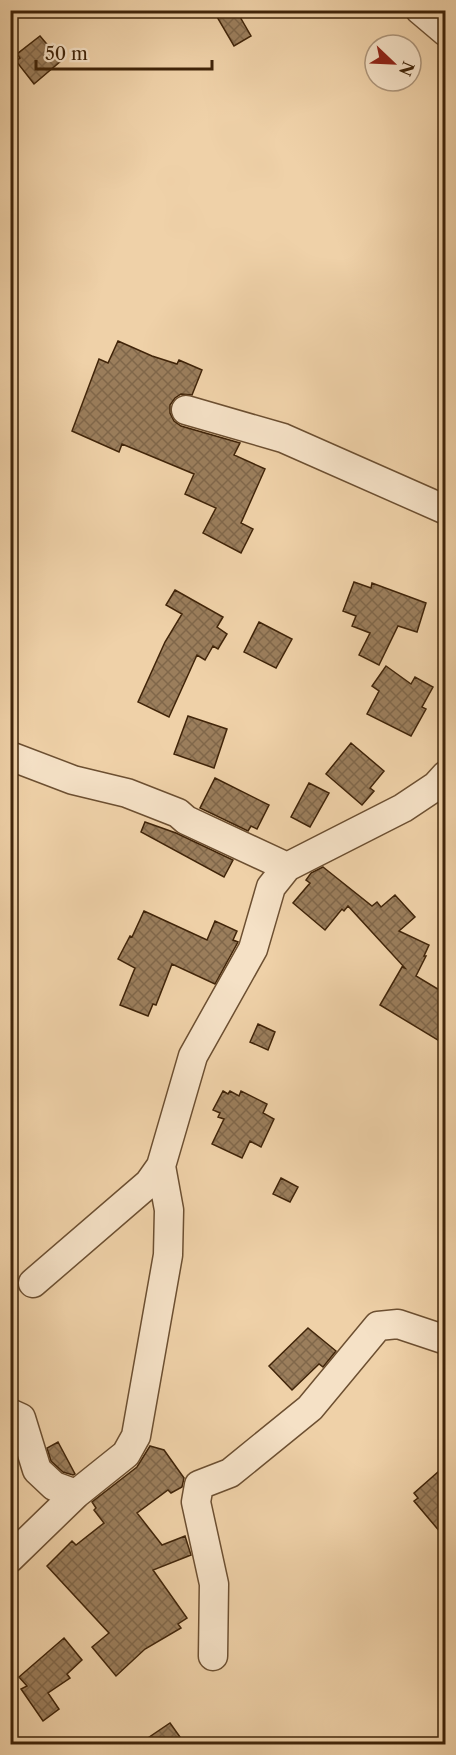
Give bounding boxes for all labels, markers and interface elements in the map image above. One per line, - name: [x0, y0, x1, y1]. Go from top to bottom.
- scale bar: [36, 33, 212, 71]
- north arrow: [363, 33, 423, 93]
- text: 50 m: [45, 43, 88, 65]
- text: N: [395, 59, 419, 79]

